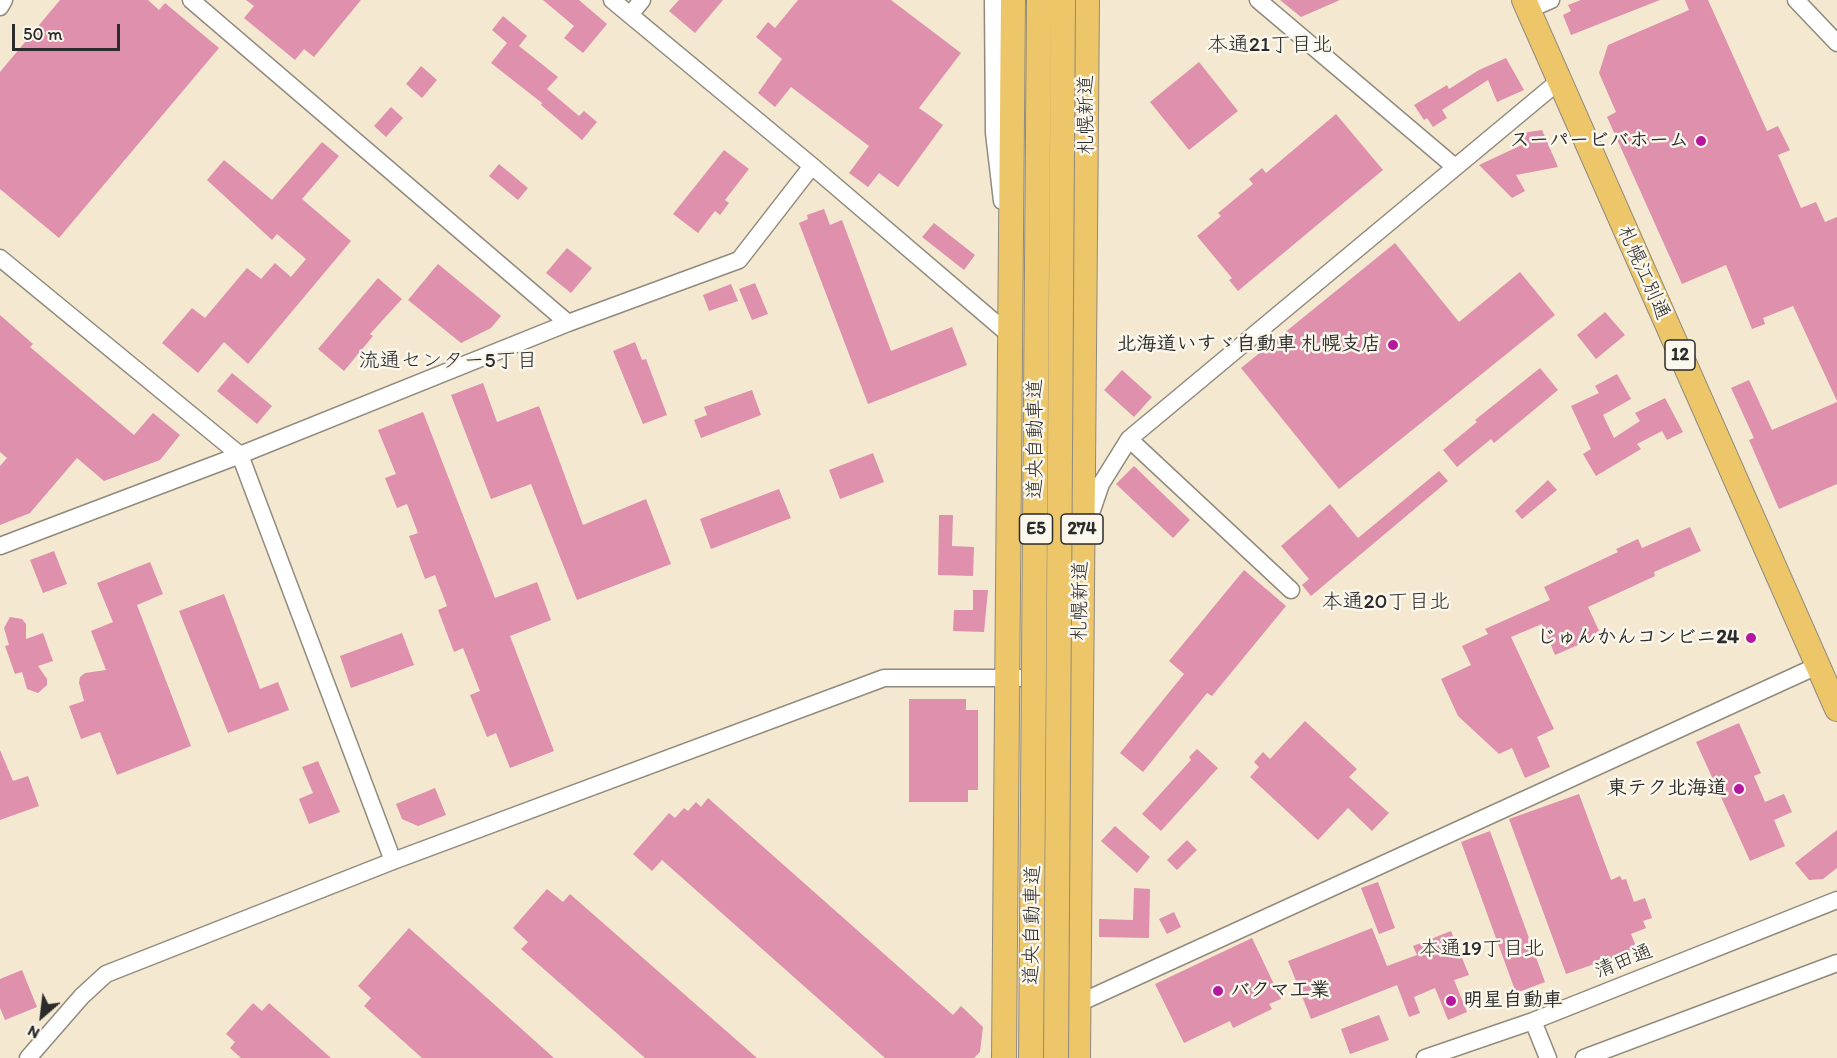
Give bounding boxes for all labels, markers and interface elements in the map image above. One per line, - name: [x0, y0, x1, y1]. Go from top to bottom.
- scale bar: [15, 12, 123, 50]
- text: 50 m: [23, 23, 63, 45]
- district label: 本通21丁目北: [1207, 33, 1333, 59]
- street label: 札幌新道: [1075, 75, 1099, 155]
- place label: スーパービバホーム: [1510, 129, 1689, 153]
- marker: スーパービバホーム: [1694, 134, 1708, 148]
- street label: 札幌江別通: [1612, 222, 1674, 324]
- place label: 北海道いすゞ自動車 札幌支店: [1117, 333, 1381, 357]
- marker: 北海道いすゞ自動車 札幌支店: [1386, 338, 1400, 352]
- road number: 12: [1665, 340, 1695, 370]
- district label: 流通センター5丁目: [358, 349, 538, 375]
- street label: 道央自動車道: [1024, 379, 1048, 499]
- road number: E5: [1020, 514, 1052, 544]
- road number: 274: [1061, 514, 1103, 544]
- street label: 札幌新道: [1068, 561, 1094, 641]
- district label: 本通20丁目北: [1322, 590, 1450, 616]
- place label: じゅんかんコンビニ24: [1536, 626, 1739, 650]
- marker: じゅんかんコンビニ24: [1744, 631, 1758, 645]
- place label: 東テク北海道: [1607, 777, 1727, 801]
- marker: 東テク北海道: [1732, 782, 1746, 796]
- street label: 道央自動車道: [1020, 865, 1046, 985]
- district label: 本通19丁目北: [1419, 937, 1545, 963]
- street label: 清田通: [1592, 940, 1656, 984]
- place label: バクマ工業: [1230, 979, 1330, 1003]
- marker: バクマ工業: [1211, 984, 1225, 998]
- north arrow: [12, 986, 72, 1046]
- place label: 明星自動車: [1463, 989, 1563, 1013]
- marker: 明星自動車: [1444, 994, 1458, 1008]
- text: N: [24, 1021, 43, 1043]

